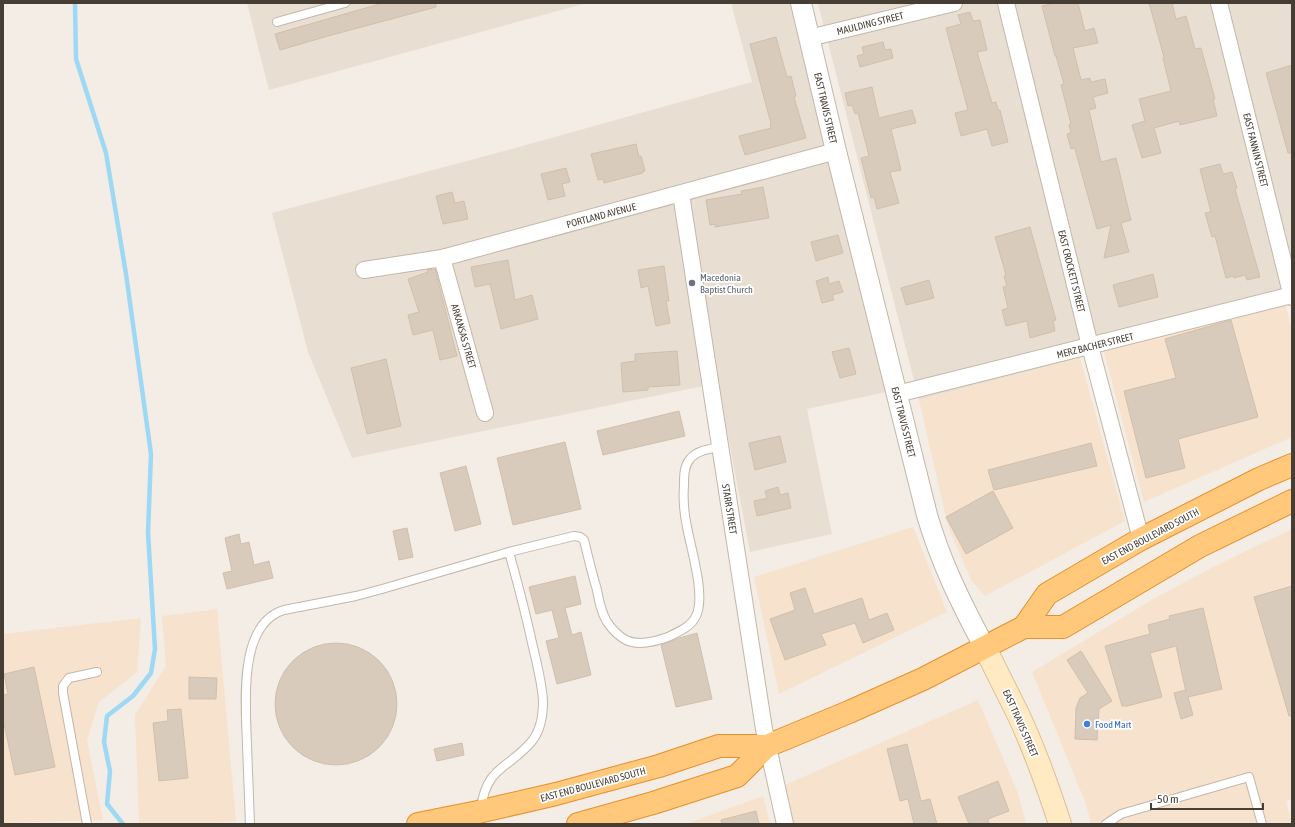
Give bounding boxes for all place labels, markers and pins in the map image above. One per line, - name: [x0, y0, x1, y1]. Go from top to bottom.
- place label: Macedonia Baptist Church: [700, 272, 753, 295]
- marker: Macedonia Baptist Church: [687, 278, 697, 288]
- marker: Food Mart: [1082, 719, 1092, 729]
- place label: Food Mart: [1095, 719, 1132, 730]

